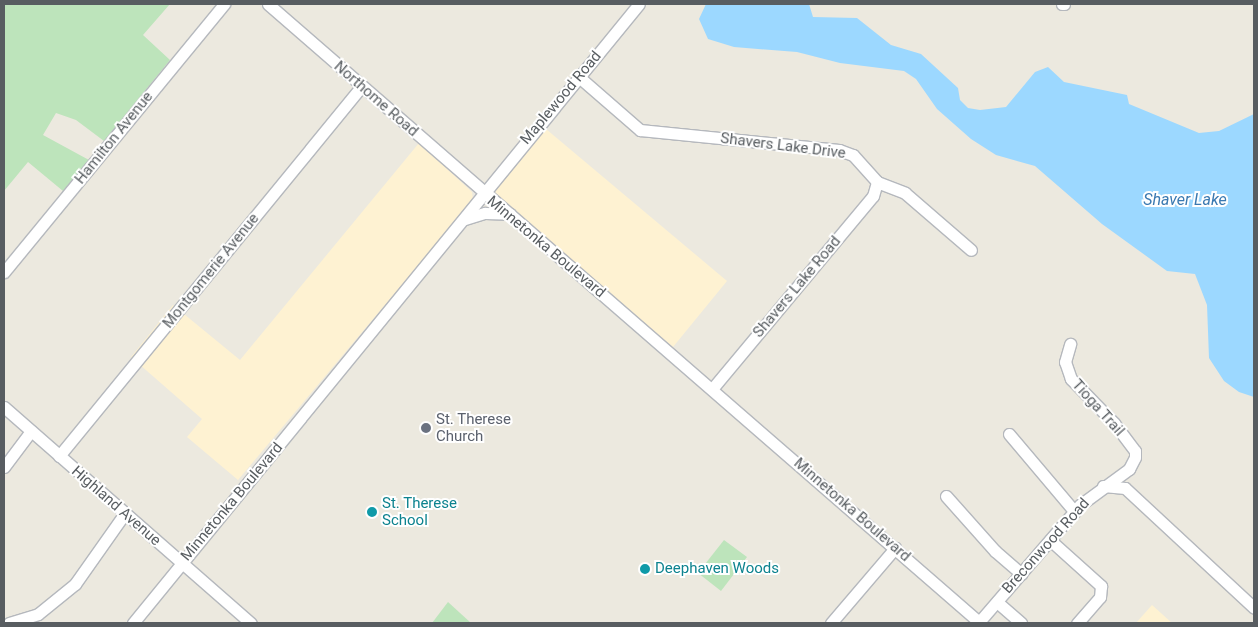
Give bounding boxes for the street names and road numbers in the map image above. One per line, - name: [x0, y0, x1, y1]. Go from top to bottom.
- street label: Maplewood Road: [517, 48, 605, 148]
- street label: Northome Road: [330, 58, 422, 140]
- street label: Hamilton Avenue: [71, 88, 157, 188]
- street label: Shavers Lake Drive: [719, 129, 847, 163]
- street label: Minnetonka Boulevard: [483, 192, 609, 302]
- street label: Montgomerie Avenue: [159, 210, 263, 332]
- street label: Shavers Lake Road: [749, 233, 845, 341]
- street label: Tioga Trail: [1068, 376, 1128, 440]
- street label: Minnetonka Boulevard: [177, 439, 287, 565]
- street label: Minnetonka Boulevard: [790, 454, 914, 566]
- street label: Highland Avenue: [68, 462, 164, 550]
- street label: Breconwood Road: [999, 495, 1093, 597]

